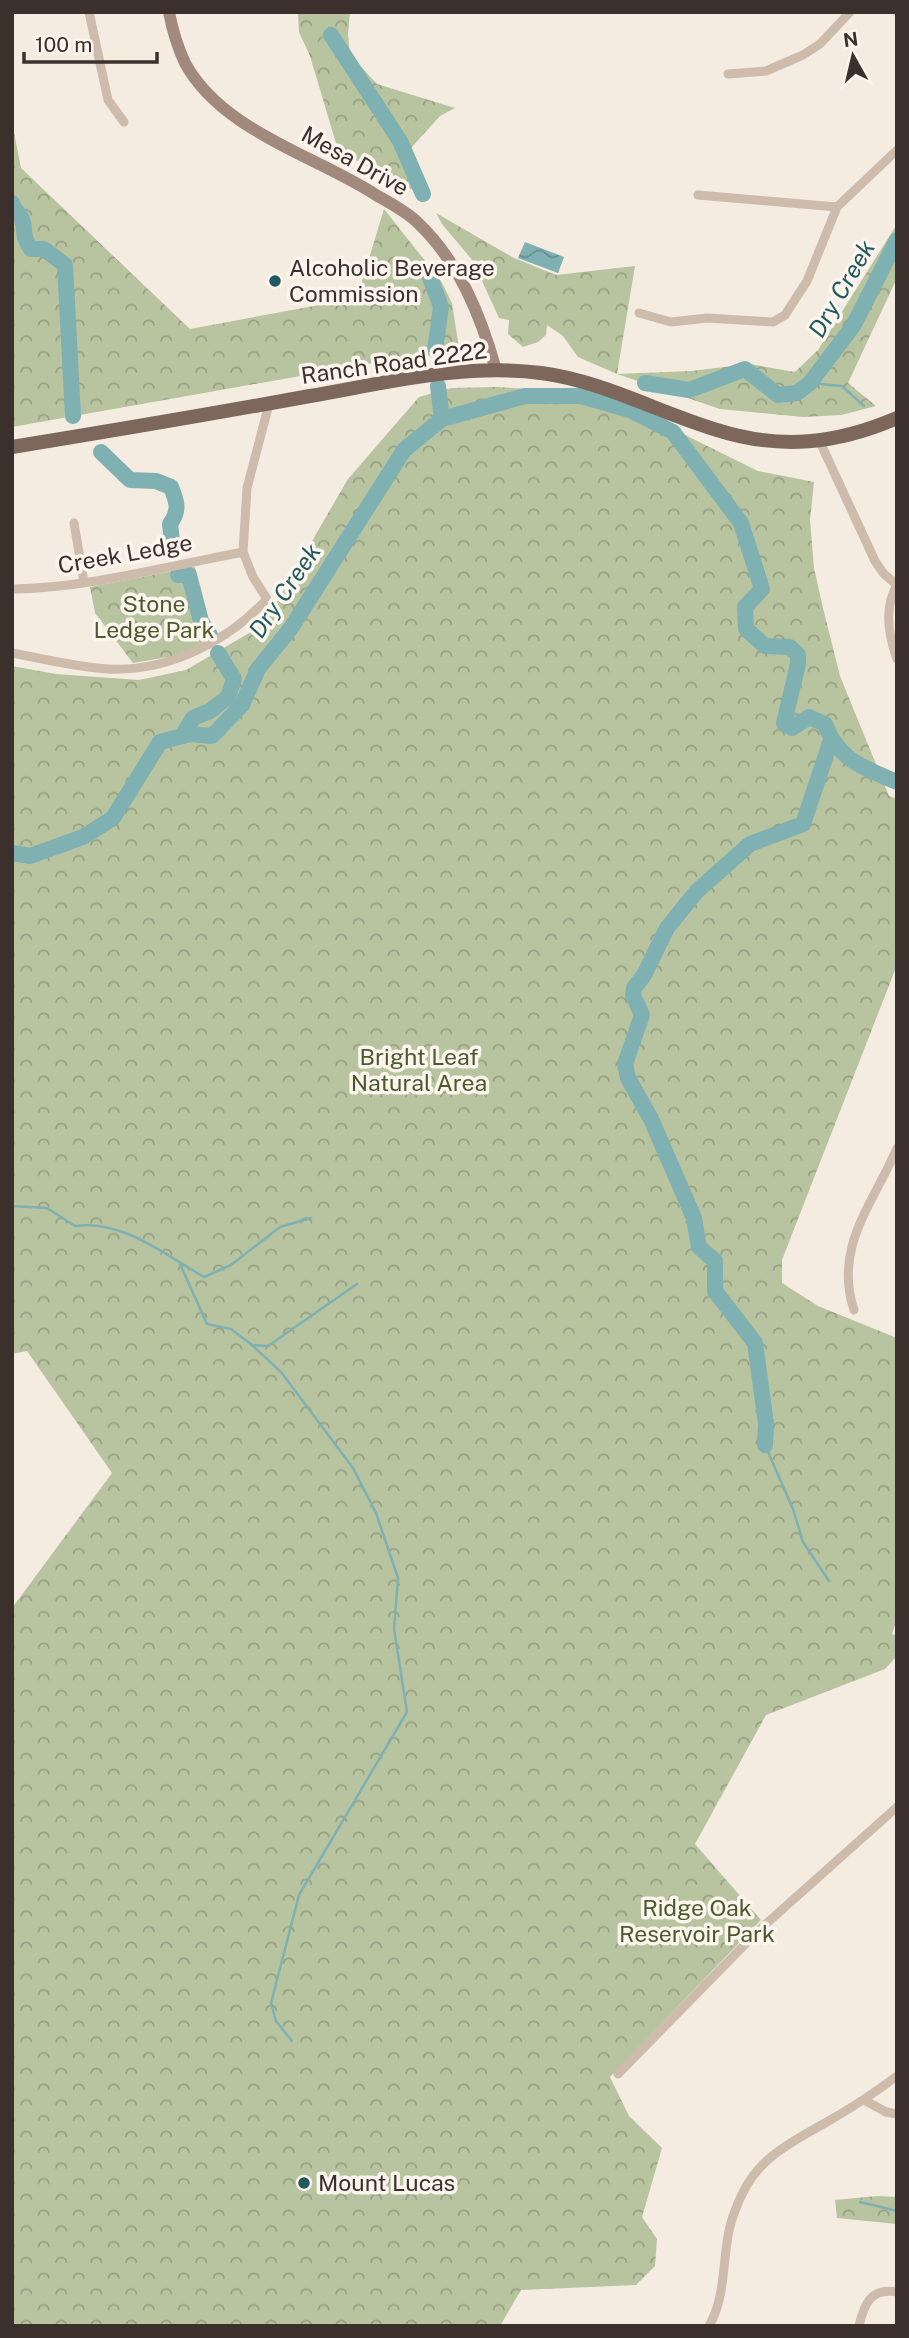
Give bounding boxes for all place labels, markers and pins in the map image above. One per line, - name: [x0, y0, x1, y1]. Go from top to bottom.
- place label: Alcoholic Beverage Commission: [289, 254, 495, 307]
- marker: Alcoholic Beverage Commission: [267, 273, 283, 289]
- place label: Mount Lucas: [318, 2169, 455, 2196]
- marker: Mount Lucas: [296, 2175, 312, 2191]

